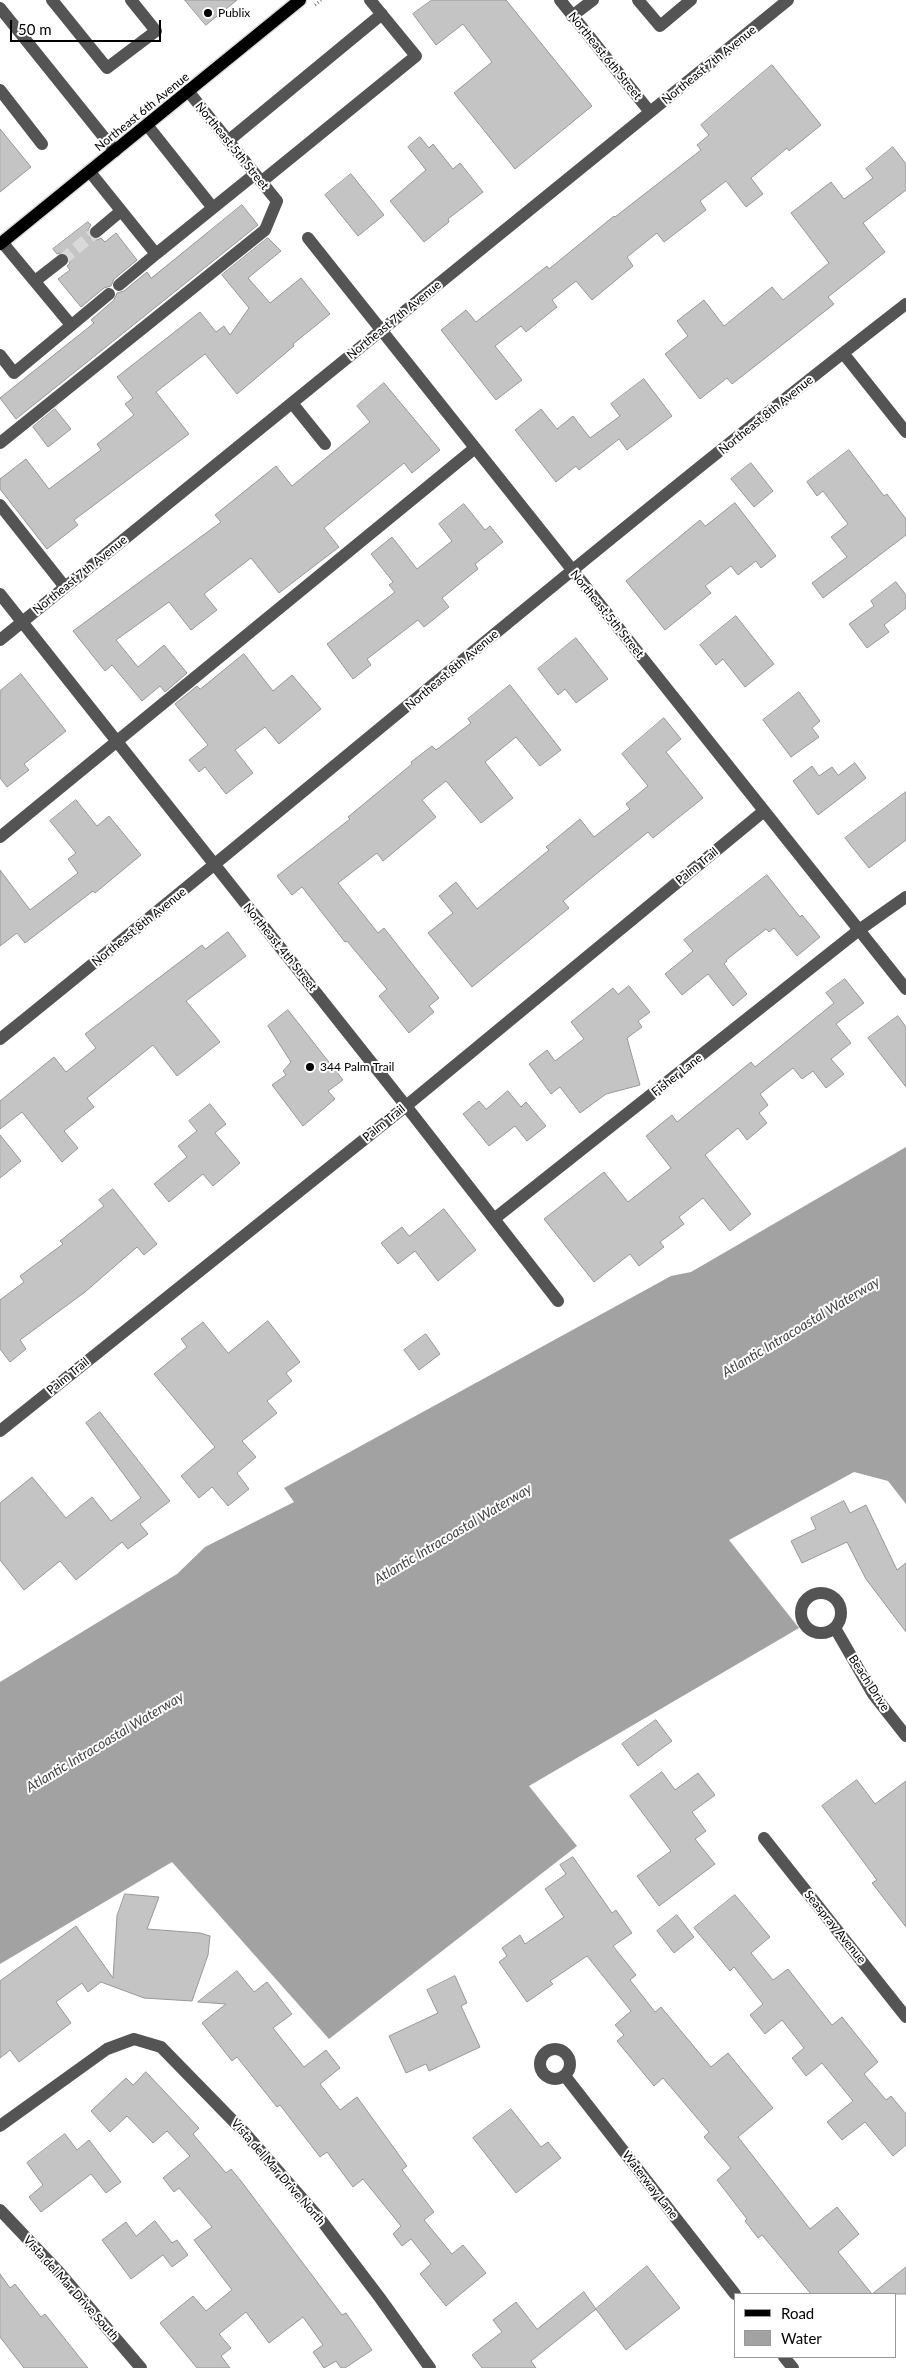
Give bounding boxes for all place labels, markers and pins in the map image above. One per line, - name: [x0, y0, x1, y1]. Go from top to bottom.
- place label: Publix: [218, 6, 250, 20]
- marker: Publix: [202, 7, 214, 19]
- place label: 344 Palm Trail: [320, 1060, 394, 1074]
- marker: 344 Palm Trail: [304, 1061, 316, 1073]

